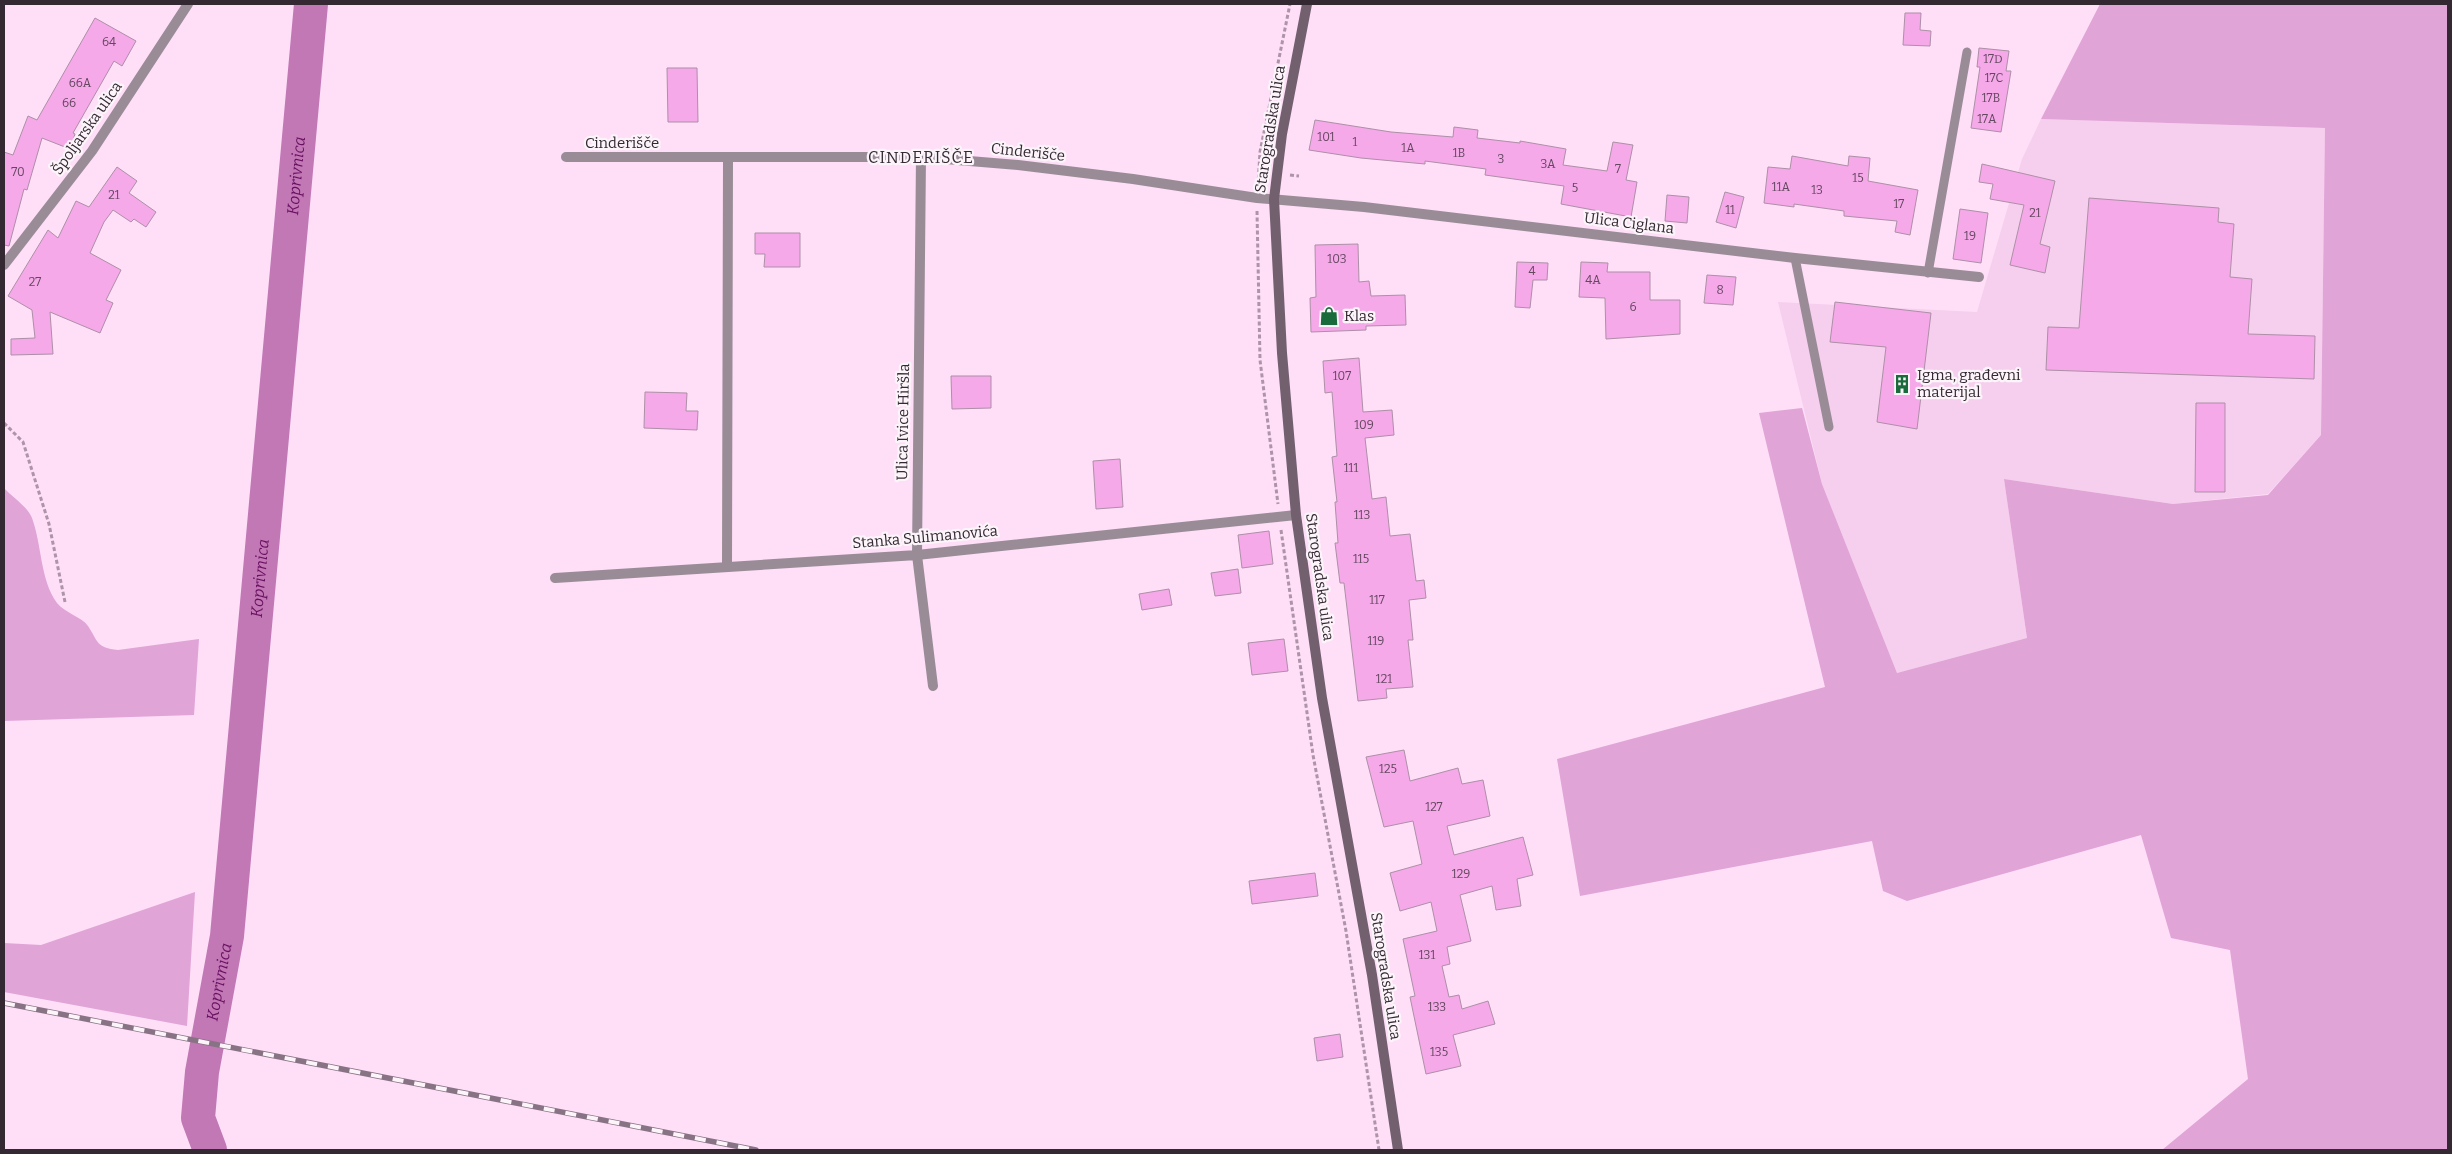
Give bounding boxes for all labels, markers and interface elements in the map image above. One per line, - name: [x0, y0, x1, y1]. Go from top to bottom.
- house number: 64: [102, 35, 116, 49]
- house number: 17D: [1983, 52, 2003, 66]
- street label: Starogradska ulica: [1251, 64, 1289, 194]
- house number: 17C: [1985, 71, 2004, 85]
- house number: 66A: [69, 76, 92, 90]
- street label: Špoljarska ulica: [48, 78, 126, 178]
- house number: 17B: [1982, 91, 2000, 105]
- house number: 66: [62, 96, 76, 110]
- house number: 17A: [1977, 112, 1997, 126]
- house number: 101: [1317, 130, 1335, 144]
- street label: Cinderišče: [585, 134, 659, 152]
- house number: 1: [1353, 135, 1358, 149]
- water label: Koprivnica: [283, 136, 309, 216]
- street label: Cinderišče: [990, 139, 1066, 165]
- house number: 1A: [1401, 141, 1415, 155]
- house number: 1B: [1453, 146, 1465, 160]
- district label: CINDERIŠČE: [868, 147, 974, 167]
- house number: 3: [1498, 152, 1505, 166]
- house number: 3A: [1541, 157, 1556, 171]
- house number: 7: [1615, 162, 1621, 176]
- house number: 70: [11, 165, 25, 179]
- house number: 15: [1852, 171, 1864, 185]
- house number: 11A: [1772, 180, 1791, 194]
- house number: 5: [1572, 181, 1578, 195]
- house number: 13: [1811, 183, 1823, 197]
- house number: 21: [108, 188, 120, 202]
- house number: 17: [1894, 197, 1904, 211]
- house number: 11: [1725, 203, 1735, 217]
- house number: 21: [2029, 206, 2041, 220]
- street label: Ulica Ciglana: [1583, 209, 1675, 237]
- house number: 19: [1964, 229, 1976, 243]
- house number: 103: [1327, 252, 1347, 266]
- house number: 4: [1528, 264, 1536, 278]
- house number: 4A: [1585, 273, 1601, 287]
- house number: 27: [29, 275, 41, 289]
- house number: 8: [1716, 283, 1724, 297]
- house number: 6: [1629, 300, 1637, 314]
- shop icon: Klas: [1318, 305, 1340, 327]
- place label: Klas: [1344, 307, 1374, 325]
- street label: Ulica Ivice Hiršla: [893, 363, 913, 481]
- place label: Igma, građevni materijal: [1917, 366, 2021, 401]
- house number: 107: [1333, 369, 1351, 383]
- building icon: Igma, građevni materijal: [1891, 373, 1913, 395]
- house number: 109: [1354, 418, 1374, 432]
- house number: 111: [1344, 461, 1358, 475]
- house number: 113: [1354, 508, 1370, 522]
- street label: Starogradska ulica: [1302, 512, 1338, 642]
- street label: Stanka Sulimanovića: [851, 522, 999, 552]
- water label: Koprivnica: [247, 538, 273, 618]
- house number: 115: [1353, 552, 1369, 566]
- house number: 117: [1369, 593, 1385, 607]
- house number: 119: [1368, 634, 1384, 648]
- house number: 121: [1376, 672, 1392, 686]
- house number: 125: [1379, 762, 1397, 776]
- house number: 127: [1425, 800, 1443, 814]
- house number: 129: [1452, 867, 1470, 881]
- street label: Starogradska ulica: [1367, 911, 1405, 1041]
- water label: Koprivnica: [203, 941, 236, 1022]
- house number: 131: [1419, 948, 1435, 962]
- house number: 133: [1428, 1000, 1446, 1014]
- house number: 135: [1430, 1045, 1448, 1059]

